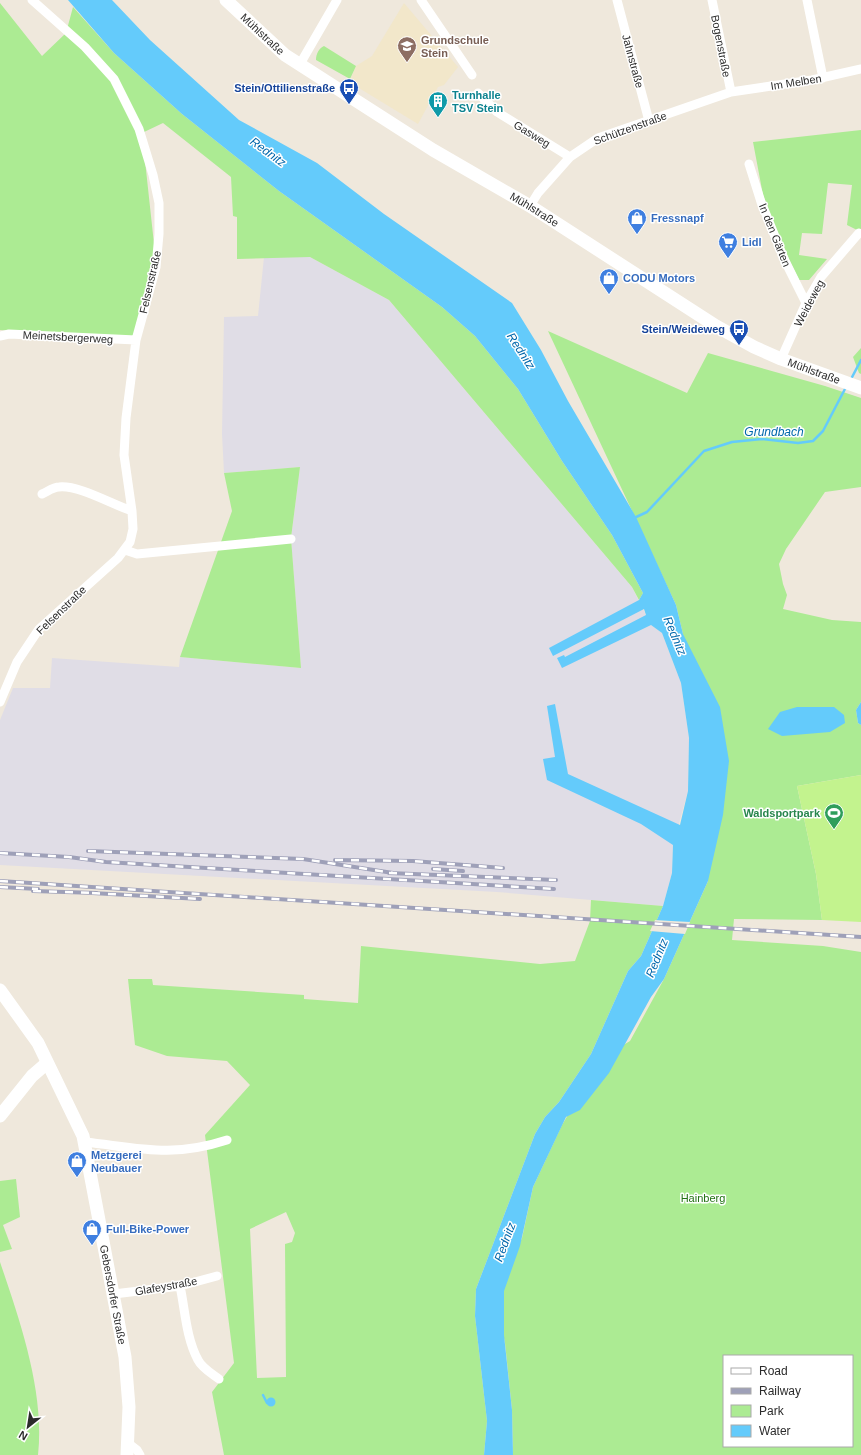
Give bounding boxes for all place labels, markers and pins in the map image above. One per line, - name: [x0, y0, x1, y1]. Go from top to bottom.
- place label: Grundschule Stein: [421, 34, 489, 59]
- school or university icon: Grundschule Stein: [396, 35, 418, 63]
- bus stop icon: Stein/Ottilienstraße: [338, 77, 360, 105]
- place label: Stein/Ottilienstraße: [234, 82, 335, 94]
- place label: Turnhalle TSV Stein: [452, 89, 504, 114]
- building icon: Turnhalle TSV Stein: [427, 90, 449, 118]
- shop icon: Fressnapf: [626, 207, 648, 235]
- place label: Fressnapf: [651, 212, 704, 224]
- supermarket icon: Lidl: [717, 231, 739, 259]
- place label: Lidl: [742, 236, 762, 248]
- shop icon: CODU Motors: [598, 267, 620, 295]
- place label: CODU Motors: [623, 272, 695, 284]
- bus stop icon: Stein/Weideweg: [728, 318, 750, 346]
- place label: Stein/Weideweg: [641, 323, 725, 335]
- sports icon: Waldsportpark: [823, 802, 845, 830]
- place label: Waldsportpark: [743, 807, 821, 819]
- place label: Metzgerei Neubauer: [91, 1149, 142, 1174]
- shop icon: Metzgerei Neubauer: [66, 1150, 88, 1178]
- shop icon: Full-Bike-Power: [81, 1218, 103, 1246]
- place label: Full-Bike-Power: [106, 1223, 190, 1235]

